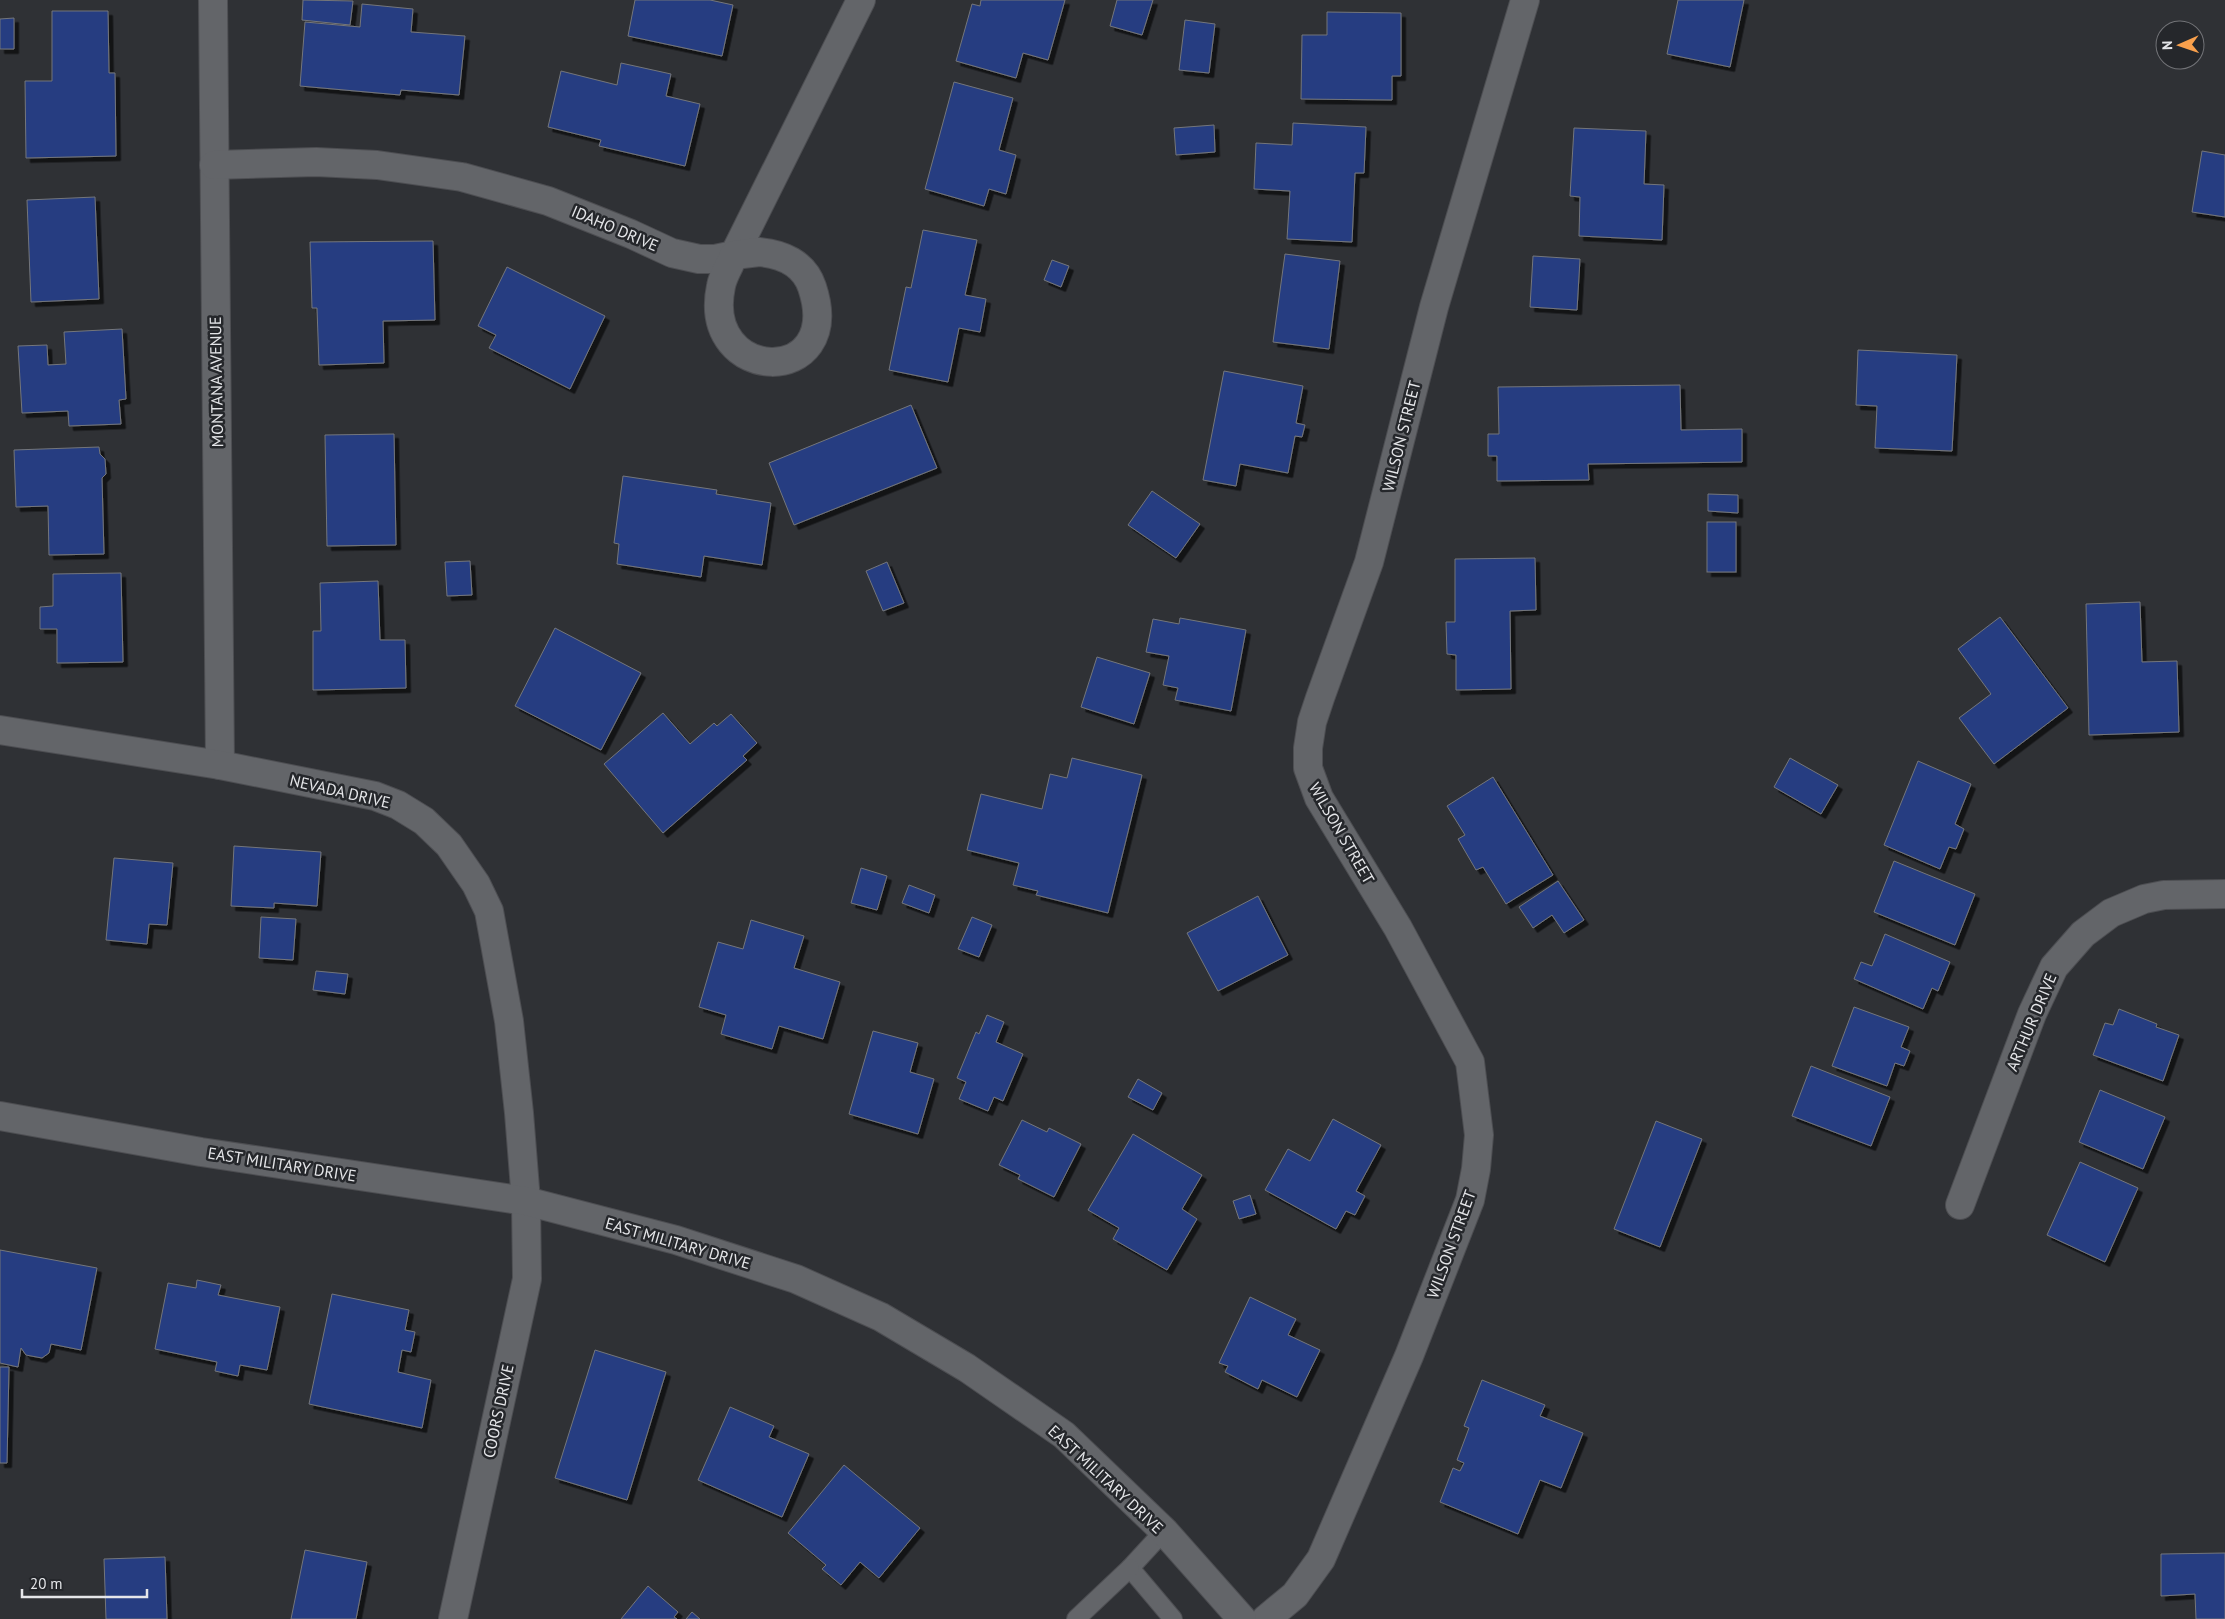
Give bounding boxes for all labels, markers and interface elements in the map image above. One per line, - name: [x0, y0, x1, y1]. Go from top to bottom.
- north arrow: [2155, 20, 2205, 70]
- text: N: [2158, 41, 2176, 50]
- street label: IDAHO DRIVE: [569, 201, 661, 255]
- street label: MONTANA AVENUE: [205, 316, 227, 448]
- street label: WILSON STREET: [1378, 378, 1424, 494]
- street label: NEVADA DRIVE: [288, 770, 392, 812]
- street label: WILSON STREET: [1305, 779, 1379, 887]
- street label: ARTHUR DRIVE: [2001, 970, 2061, 1074]
- street label: EAST MILITARY DRIVE: [206, 1142, 358, 1186]
- street label: WILSON STREET: [1422, 1187, 1480, 1301]
- street label: EAST MILITARY DRIVE: [603, 1213, 753, 1273]
- street label: COORS DRIVE: [478, 1362, 518, 1460]
- street label: EAST MILITARY DRIVE: [1044, 1421, 1168, 1537]
- scale bar: [22, 1566, 148, 1598]
- text: 20 m: [30, 1574, 63, 1593]

